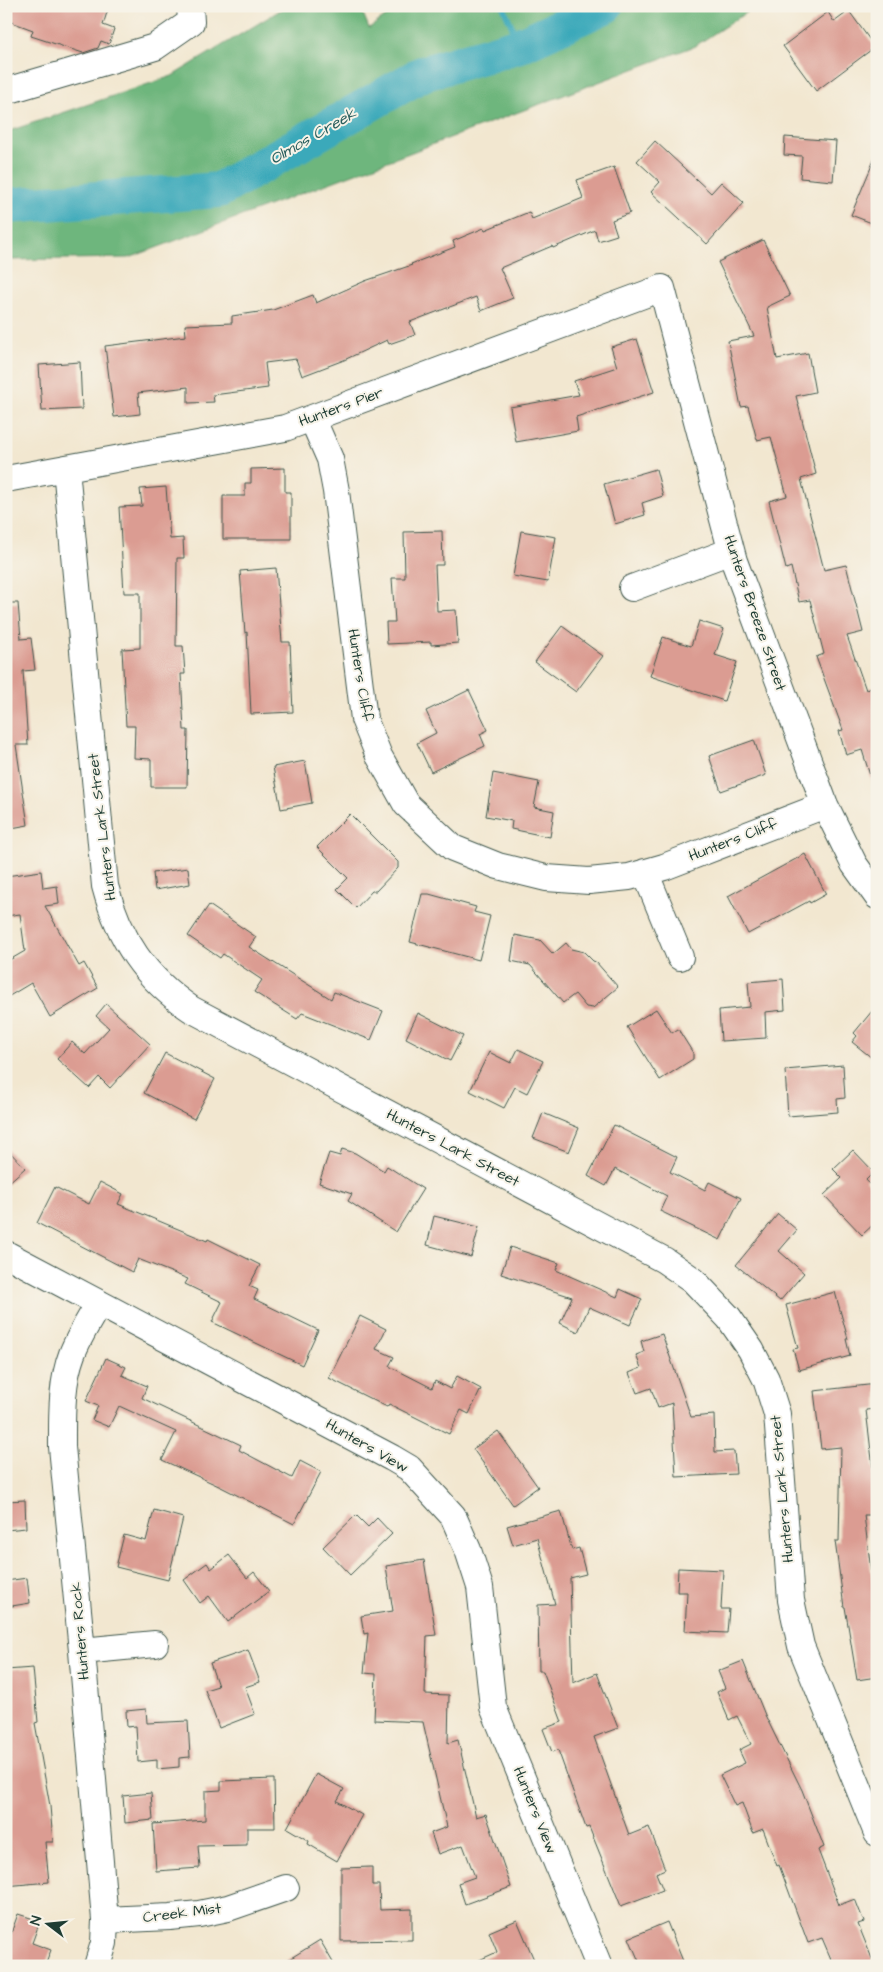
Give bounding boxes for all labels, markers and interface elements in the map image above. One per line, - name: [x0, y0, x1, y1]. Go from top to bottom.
- water label: Olmos Creek: [266, 102, 361, 170]
- street label: Hunters Pier: [296, 382, 386, 432]
- street label: Hunters Breeze Street: [719, 532, 791, 694]
- street label: Hunters Cliff: [342, 627, 378, 723]
- street label: Hunters Lark Street: [83, 752, 121, 902]
- street label: Hunters Cliff: [686, 813, 780, 867]
- street label: Hunters Lark Street: [383, 1104, 523, 1192]
- street label: Hunters View: [322, 1414, 412, 1478]
- street label: Hunters Lark Street: [765, 1414, 799, 1564]
- street label: Hunters Rock: [65, 1581, 95, 1681]
- street label: Hunters View: [508, 1763, 562, 1857]
- street label: Creek Mist: [142, 1898, 222, 1928]
- north arrow: [22, 1900, 72, 1950]
- text: N: [26, 1914, 47, 1928]

